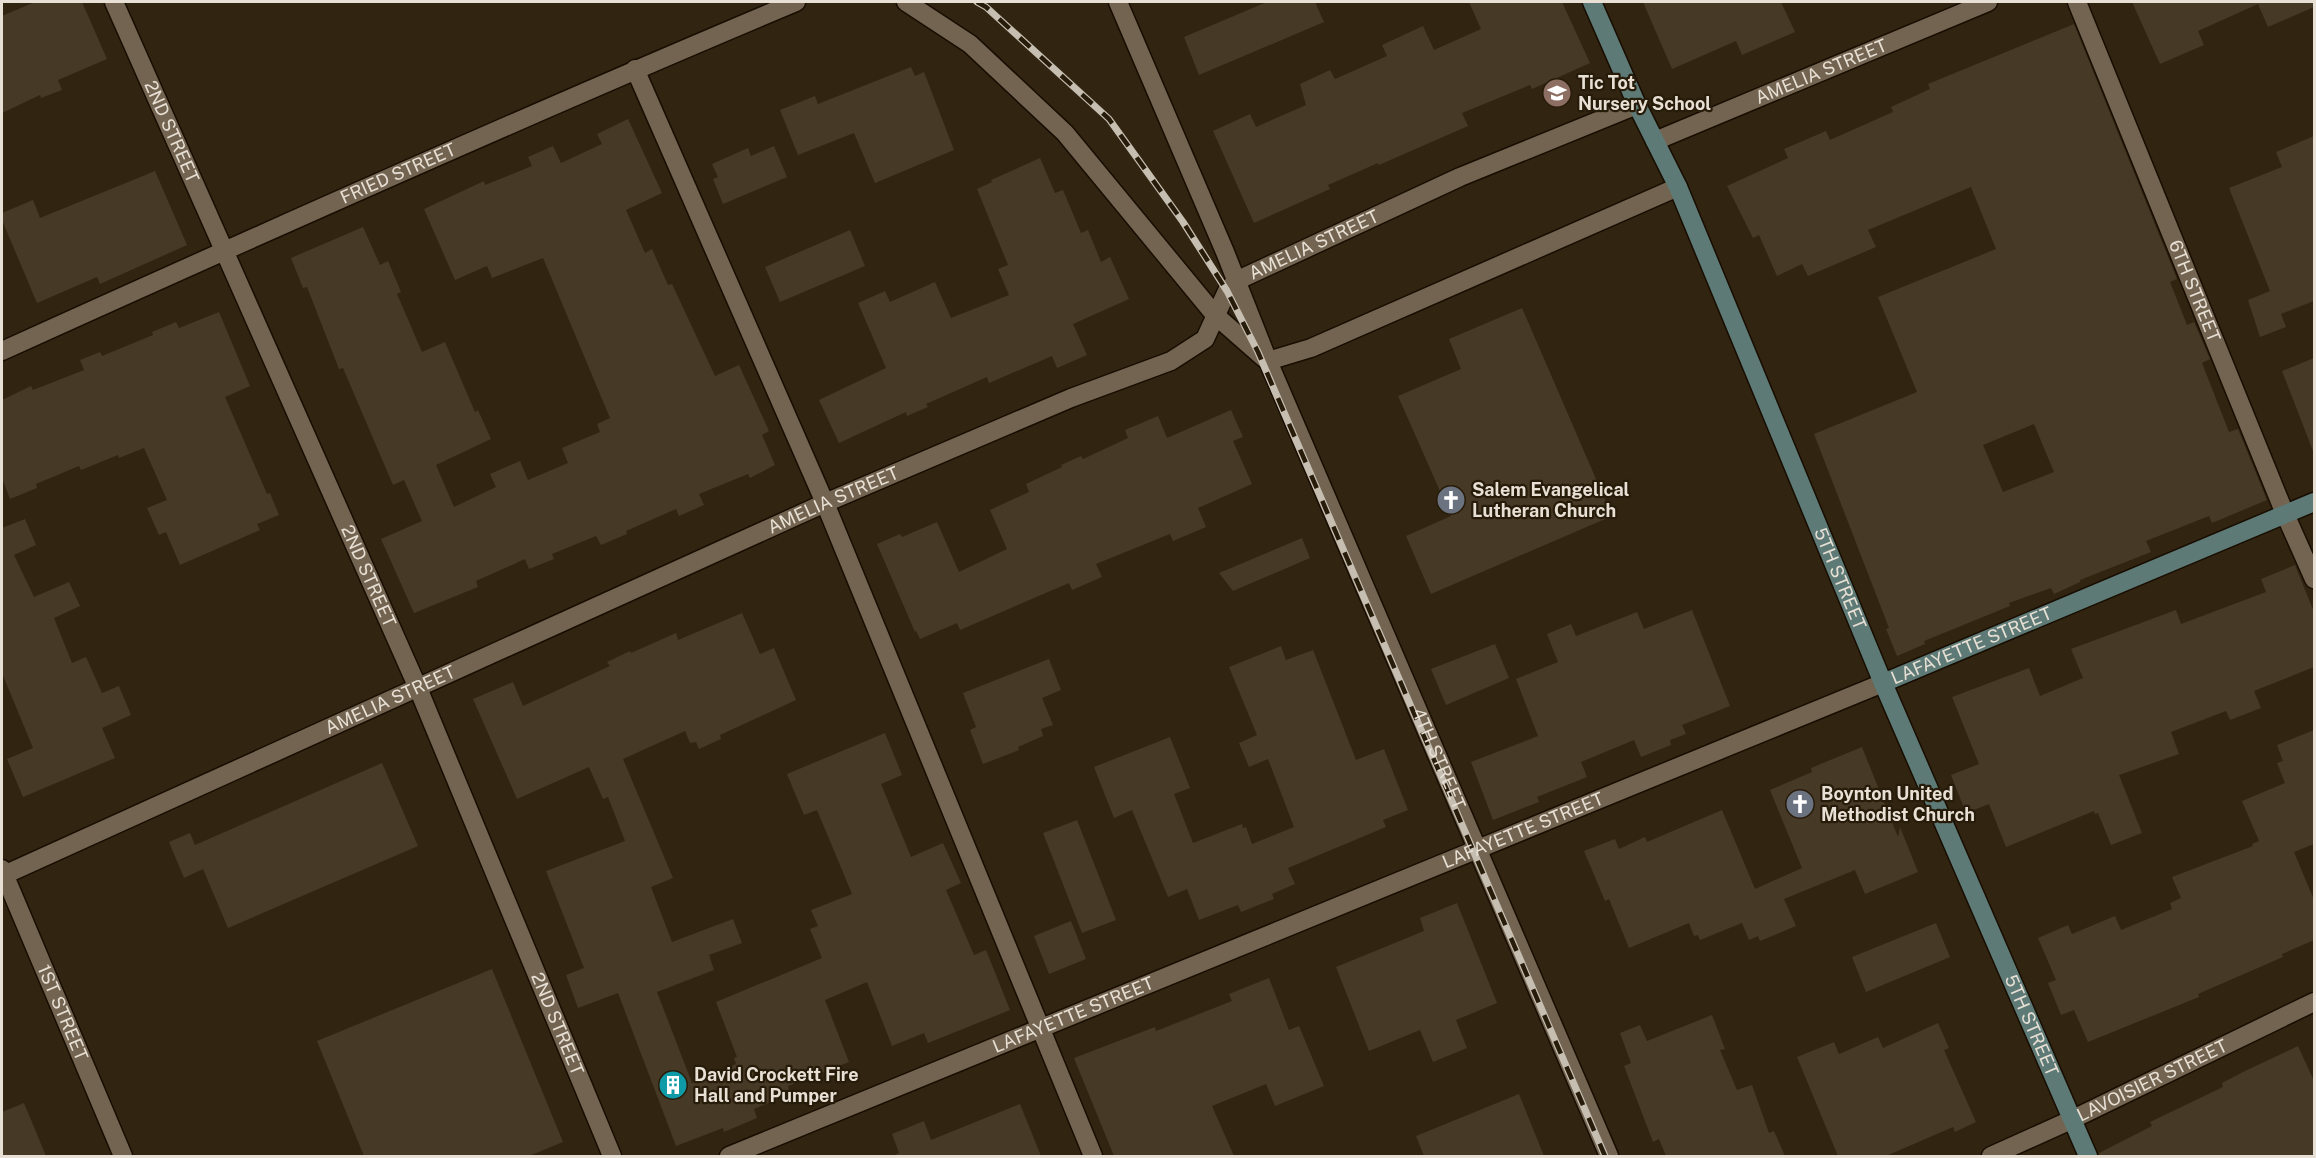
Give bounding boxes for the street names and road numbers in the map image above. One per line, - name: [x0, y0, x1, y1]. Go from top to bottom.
- street label: AMELIA STREET: [1752, 34, 1890, 108]
- street label: 2ND STREET: [140, 77, 204, 186]
- street label: FRIED STREET: [337, 138, 459, 208]
- street label: AMELIA STREET: [1245, 205, 1382, 284]
- street label: 6TH STREET: [2165, 237, 2225, 345]
- street label: AMELIA STREET: [764, 462, 902, 538]
- street label: 2ND STREET: [337, 522, 401, 630]
- street label: 5TH STREET: [1810, 524, 1871, 633]
- street label: LAFAYETTE STREET: [1888, 602, 2055, 688]
- street label: AMELIA STREET: [322, 661, 459, 738]
- street label: 4TH STREET: [1408, 705, 1470, 813]
- street label: LAFAYETTE STREET: [1439, 788, 1607, 873]
- street label: 1ST STREET: [34, 961, 93, 1064]
- street label: 2ND STREET: [527, 969, 588, 1079]
- street label: 5TH STREET: [2001, 971, 2063, 1079]
- street label: LAFAYETTE STREET: [989, 972, 1157, 1057]
- street label: LAVOISIER STREET: [2073, 1035, 2231, 1126]

